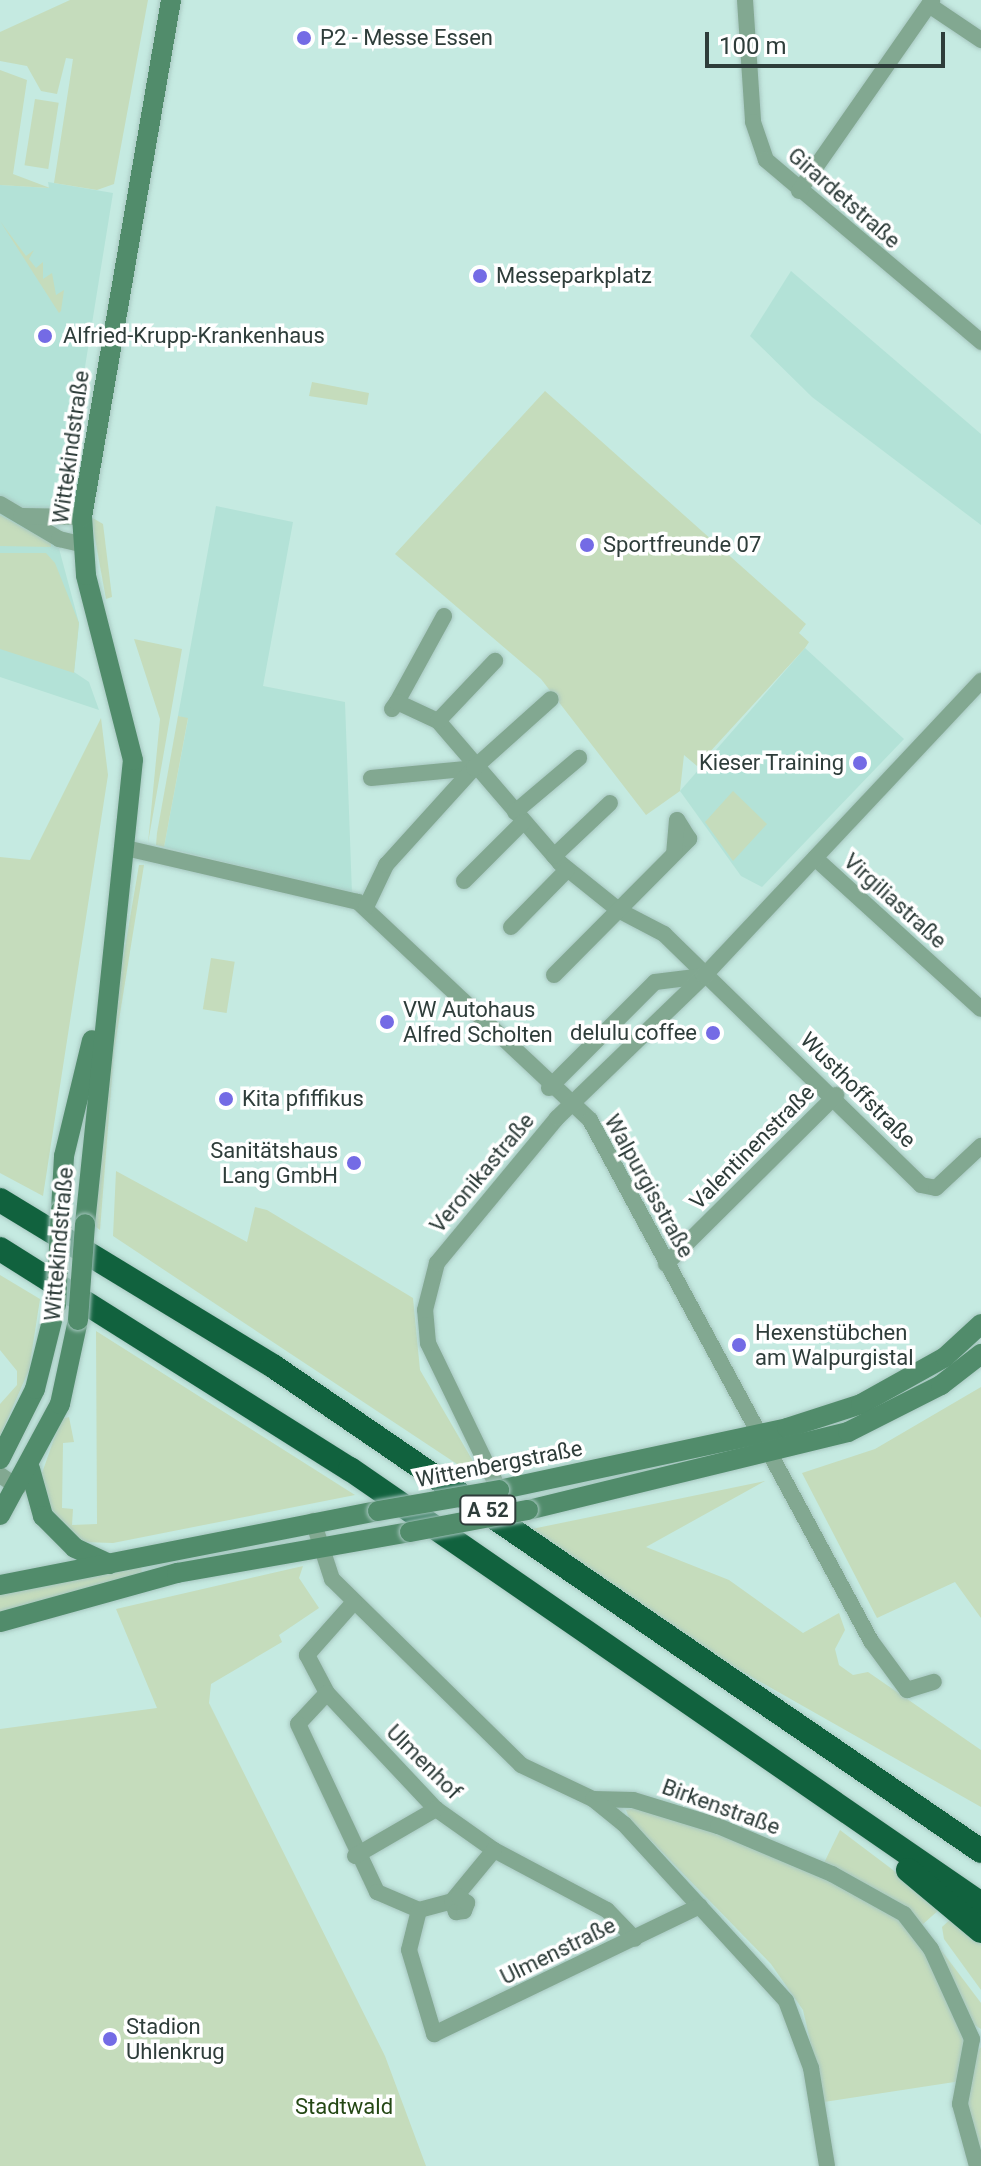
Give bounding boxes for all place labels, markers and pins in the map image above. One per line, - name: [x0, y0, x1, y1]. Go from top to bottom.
- place label: P2 - Messe Essen: [320, 25, 493, 51]
- marker: P2 - Messe Essen: [295, 29, 313, 47]
- place label: Messeparkplatz: [496, 263, 652, 289]
- marker: Messeparkplatz: [471, 267, 489, 285]
- place label: Alfried-Krupp-Krankenhaus: [63, 323, 325, 349]
- marker: Alfried-Krupp-Krankenhaus: [34, 325, 56, 347]
- place label: Sportfreunde 07: [603, 532, 761, 558]
- marker: Sportfreunde 07: [578, 536, 596, 554]
- place label: Kieser Training: [699, 750, 844, 776]
- marker: Kieser Training: [851, 754, 869, 772]
- place label: VW Autohaus Alfred Scholten: [403, 996, 553, 1048]
- marker: VW Autohaus Alfred Scholten: [378, 1013, 396, 1031]
- place label: delulu coffee: [570, 1020, 697, 1046]
- marker: delulu coffee: [704, 1024, 722, 1042]
- place label: Kita pfiffikus: [242, 1086, 364, 1112]
- marker: Kita pfiffikus: [217, 1090, 235, 1108]
- place label: Sanitätshaus Lang GmbH: [210, 1137, 338, 1188]
- marker: Sanitätshaus Lang GmbH: [345, 1154, 363, 1172]
- place label: Hexenstübchen am Walpurgistal: [755, 1319, 914, 1370]
- marker: Hexenstübchen am Walpurgistal: [730, 1336, 748, 1354]
- place label: Stadion Uhlenkrug: [126, 2013, 225, 2064]
- marker: Stadion Uhlenkrug: [101, 2030, 119, 2048]

